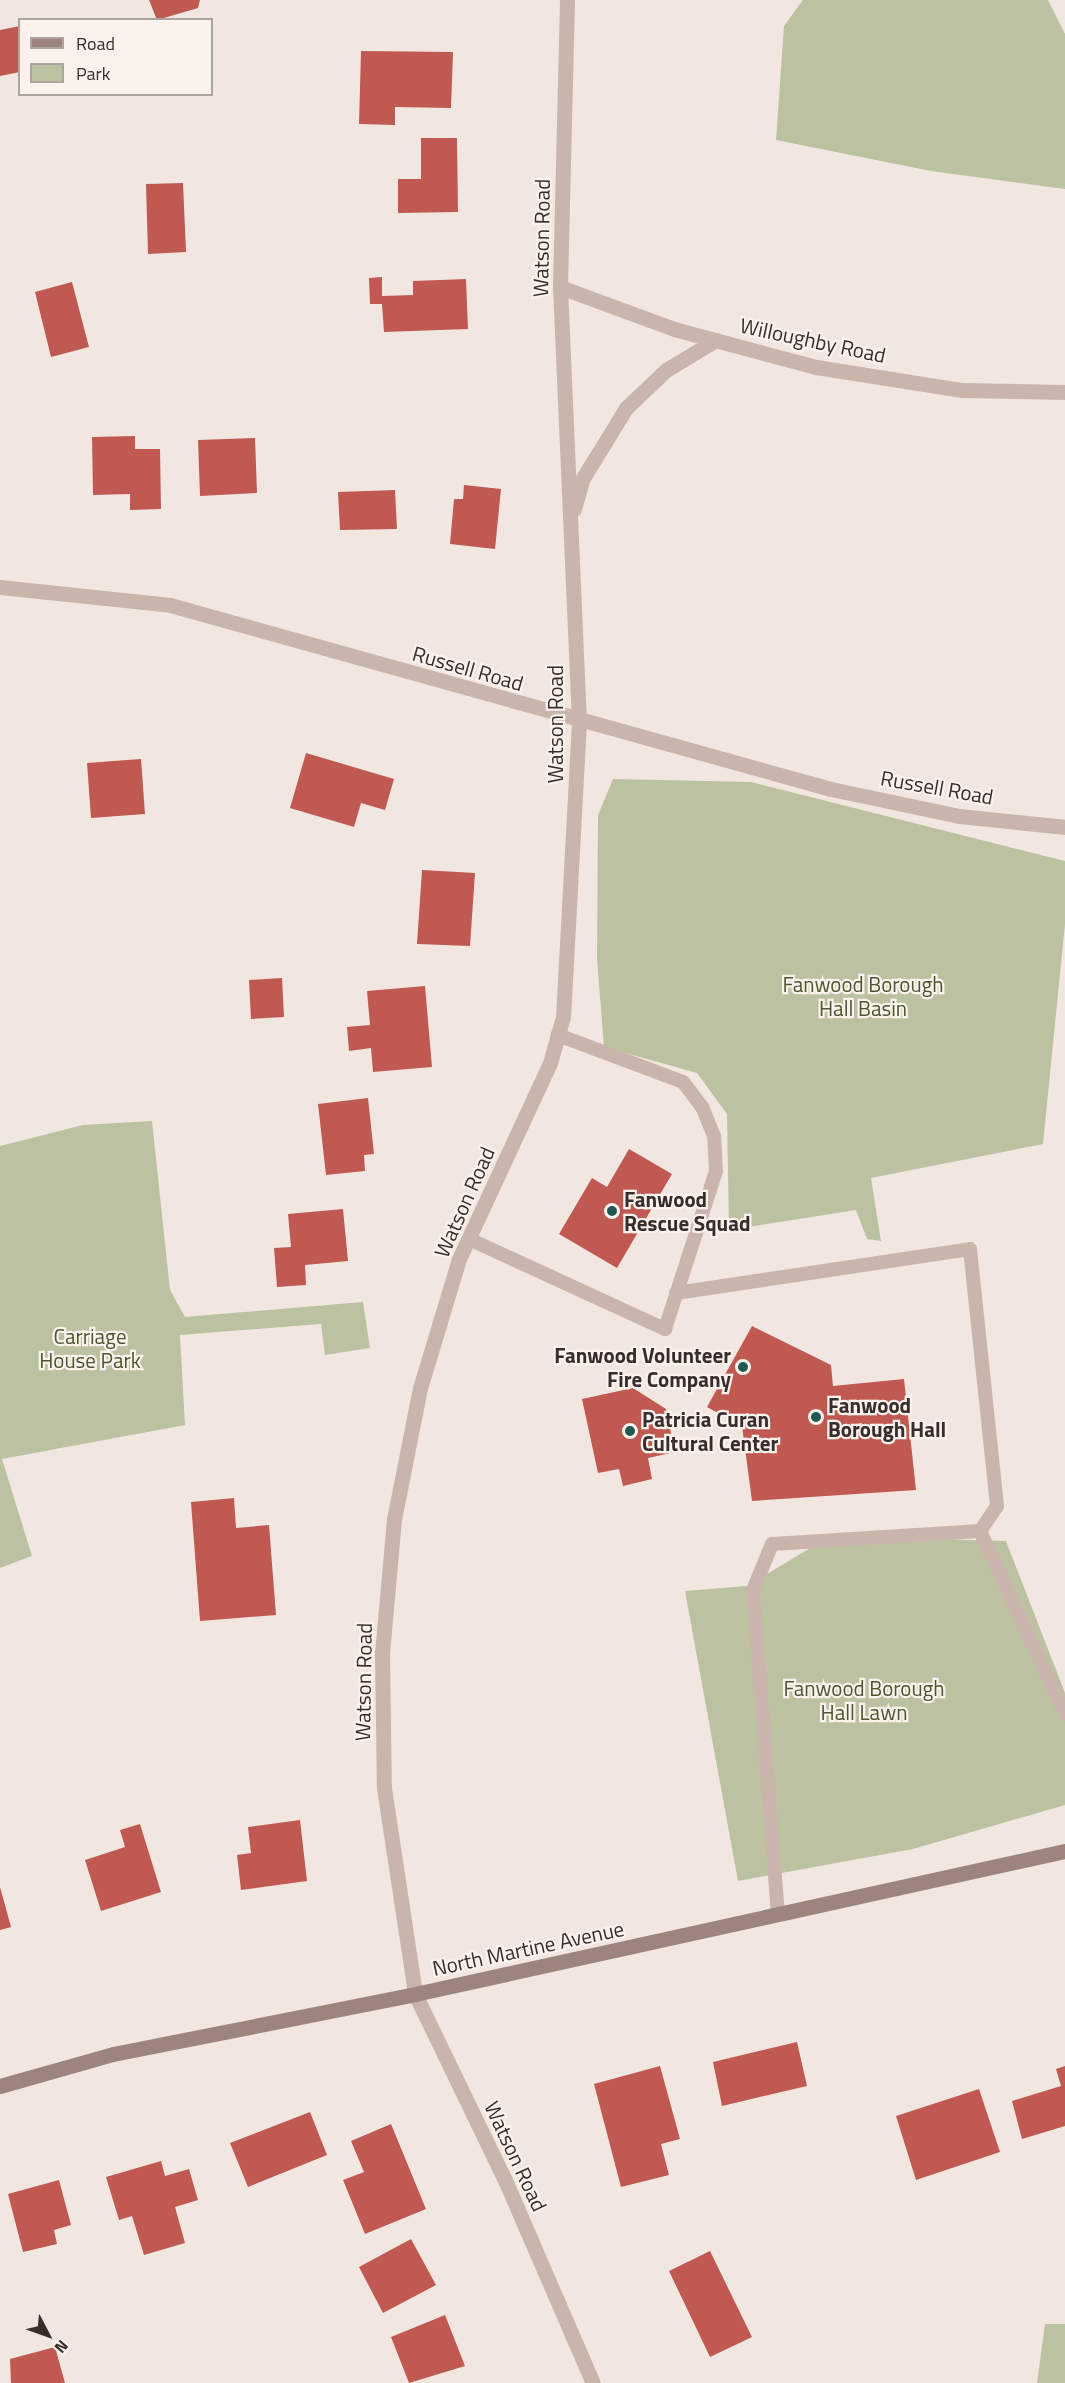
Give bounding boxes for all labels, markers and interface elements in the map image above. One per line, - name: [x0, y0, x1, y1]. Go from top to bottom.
- legend: [18, 18, 213, 96]
- text: Road: [76, 30, 115, 57]
- text: Park: [76, 60, 110, 87]
- street label: Watson Road: [527, 179, 555, 297]
- street label: Willoughby Road: [738, 312, 888, 368]
- street label: Russell Road: [410, 640, 526, 696]
- street label: Watson Road: [542, 665, 568, 783]
- street label: Russell Road: [879, 765, 995, 809]
- park label: Fanwood Borough Hall Basin: [782, 971, 944, 1021]
- street label: Watson Road: [428, 1143, 500, 1261]
- place label: Fanwood Rescue Squad: [624, 1186, 750, 1236]
- marker: Fanwood Rescue Squad: [605, 1204, 619, 1218]
- park label: Carriage House Park: [39, 1323, 141, 1373]
- place label: Fanwood Volunteer Fire Company: [554, 1342, 731, 1392]
- marker: Fanwood Volunteer Fire Company: [736, 1360, 750, 1374]
- place label: Fanwood Borough Hall: [828, 1392, 946, 1442]
- place label: Patricia Curan Cultural Center: [642, 1406, 778, 1456]
- marker: Fanwood Borough Hall: [809, 1410, 823, 1424]
- marker: Patricia Curan Cultural Center: [623, 1424, 637, 1438]
- street label: Watson Road: [349, 1623, 377, 1741]
- park label: Fanwood Borough Hall Lawn: [783, 1675, 945, 1725]
- street label: North Martine Avenue: [430, 1915, 626, 1981]
- street label: Watson Road: [480, 2097, 552, 2215]
- north arrow: [18, 2305, 78, 2365]
- text: N: [49, 2335, 74, 2359]

